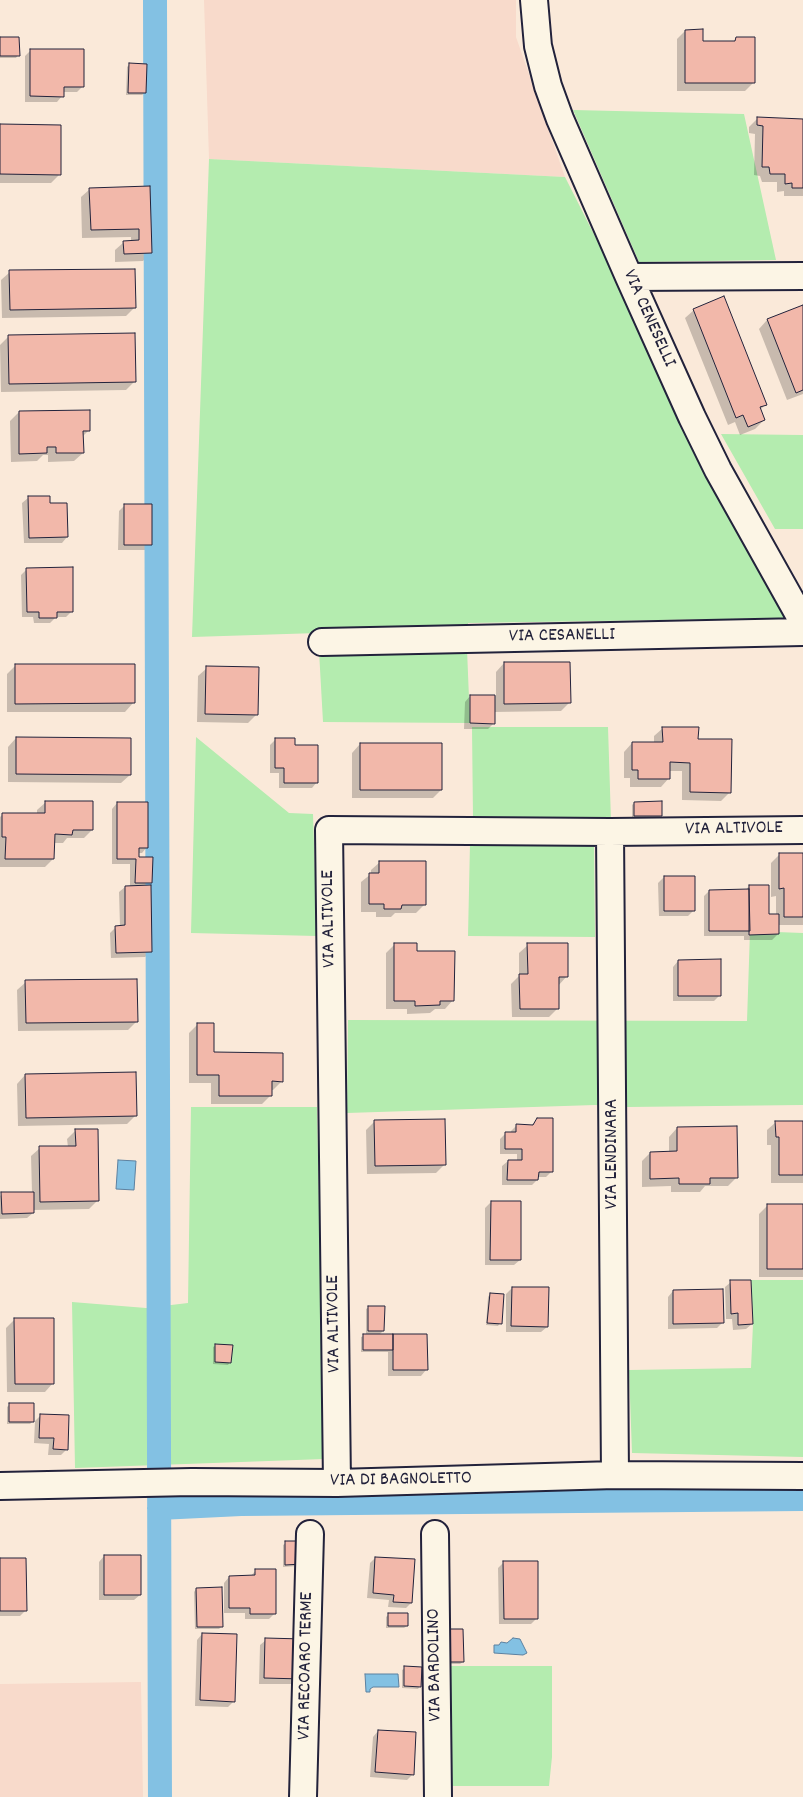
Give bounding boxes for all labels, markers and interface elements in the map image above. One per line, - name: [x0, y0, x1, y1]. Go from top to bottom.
- street label: VIA CENESELLI: [616, 267, 680, 371]
- street label: VIA CESANELLI: [509, 625, 615, 649]
- street label: VIA ALTIVOLE: [685, 818, 783, 842]
- street label: VIA ALTIVOLE: [318, 870, 342, 968]
- street label: VIA LENDINARA: [602, 1099, 624, 1209]
- street label: VIA ALTIVOLE: [323, 1275, 347, 1373]
- street label: VIA DI BAGNOLETTO: [330, 1468, 472, 1494]
- street label: VIA RECOARO TERME: [294, 1592, 320, 1740]
- street label: VIA BARDOLINO: [424, 1608, 448, 1722]

